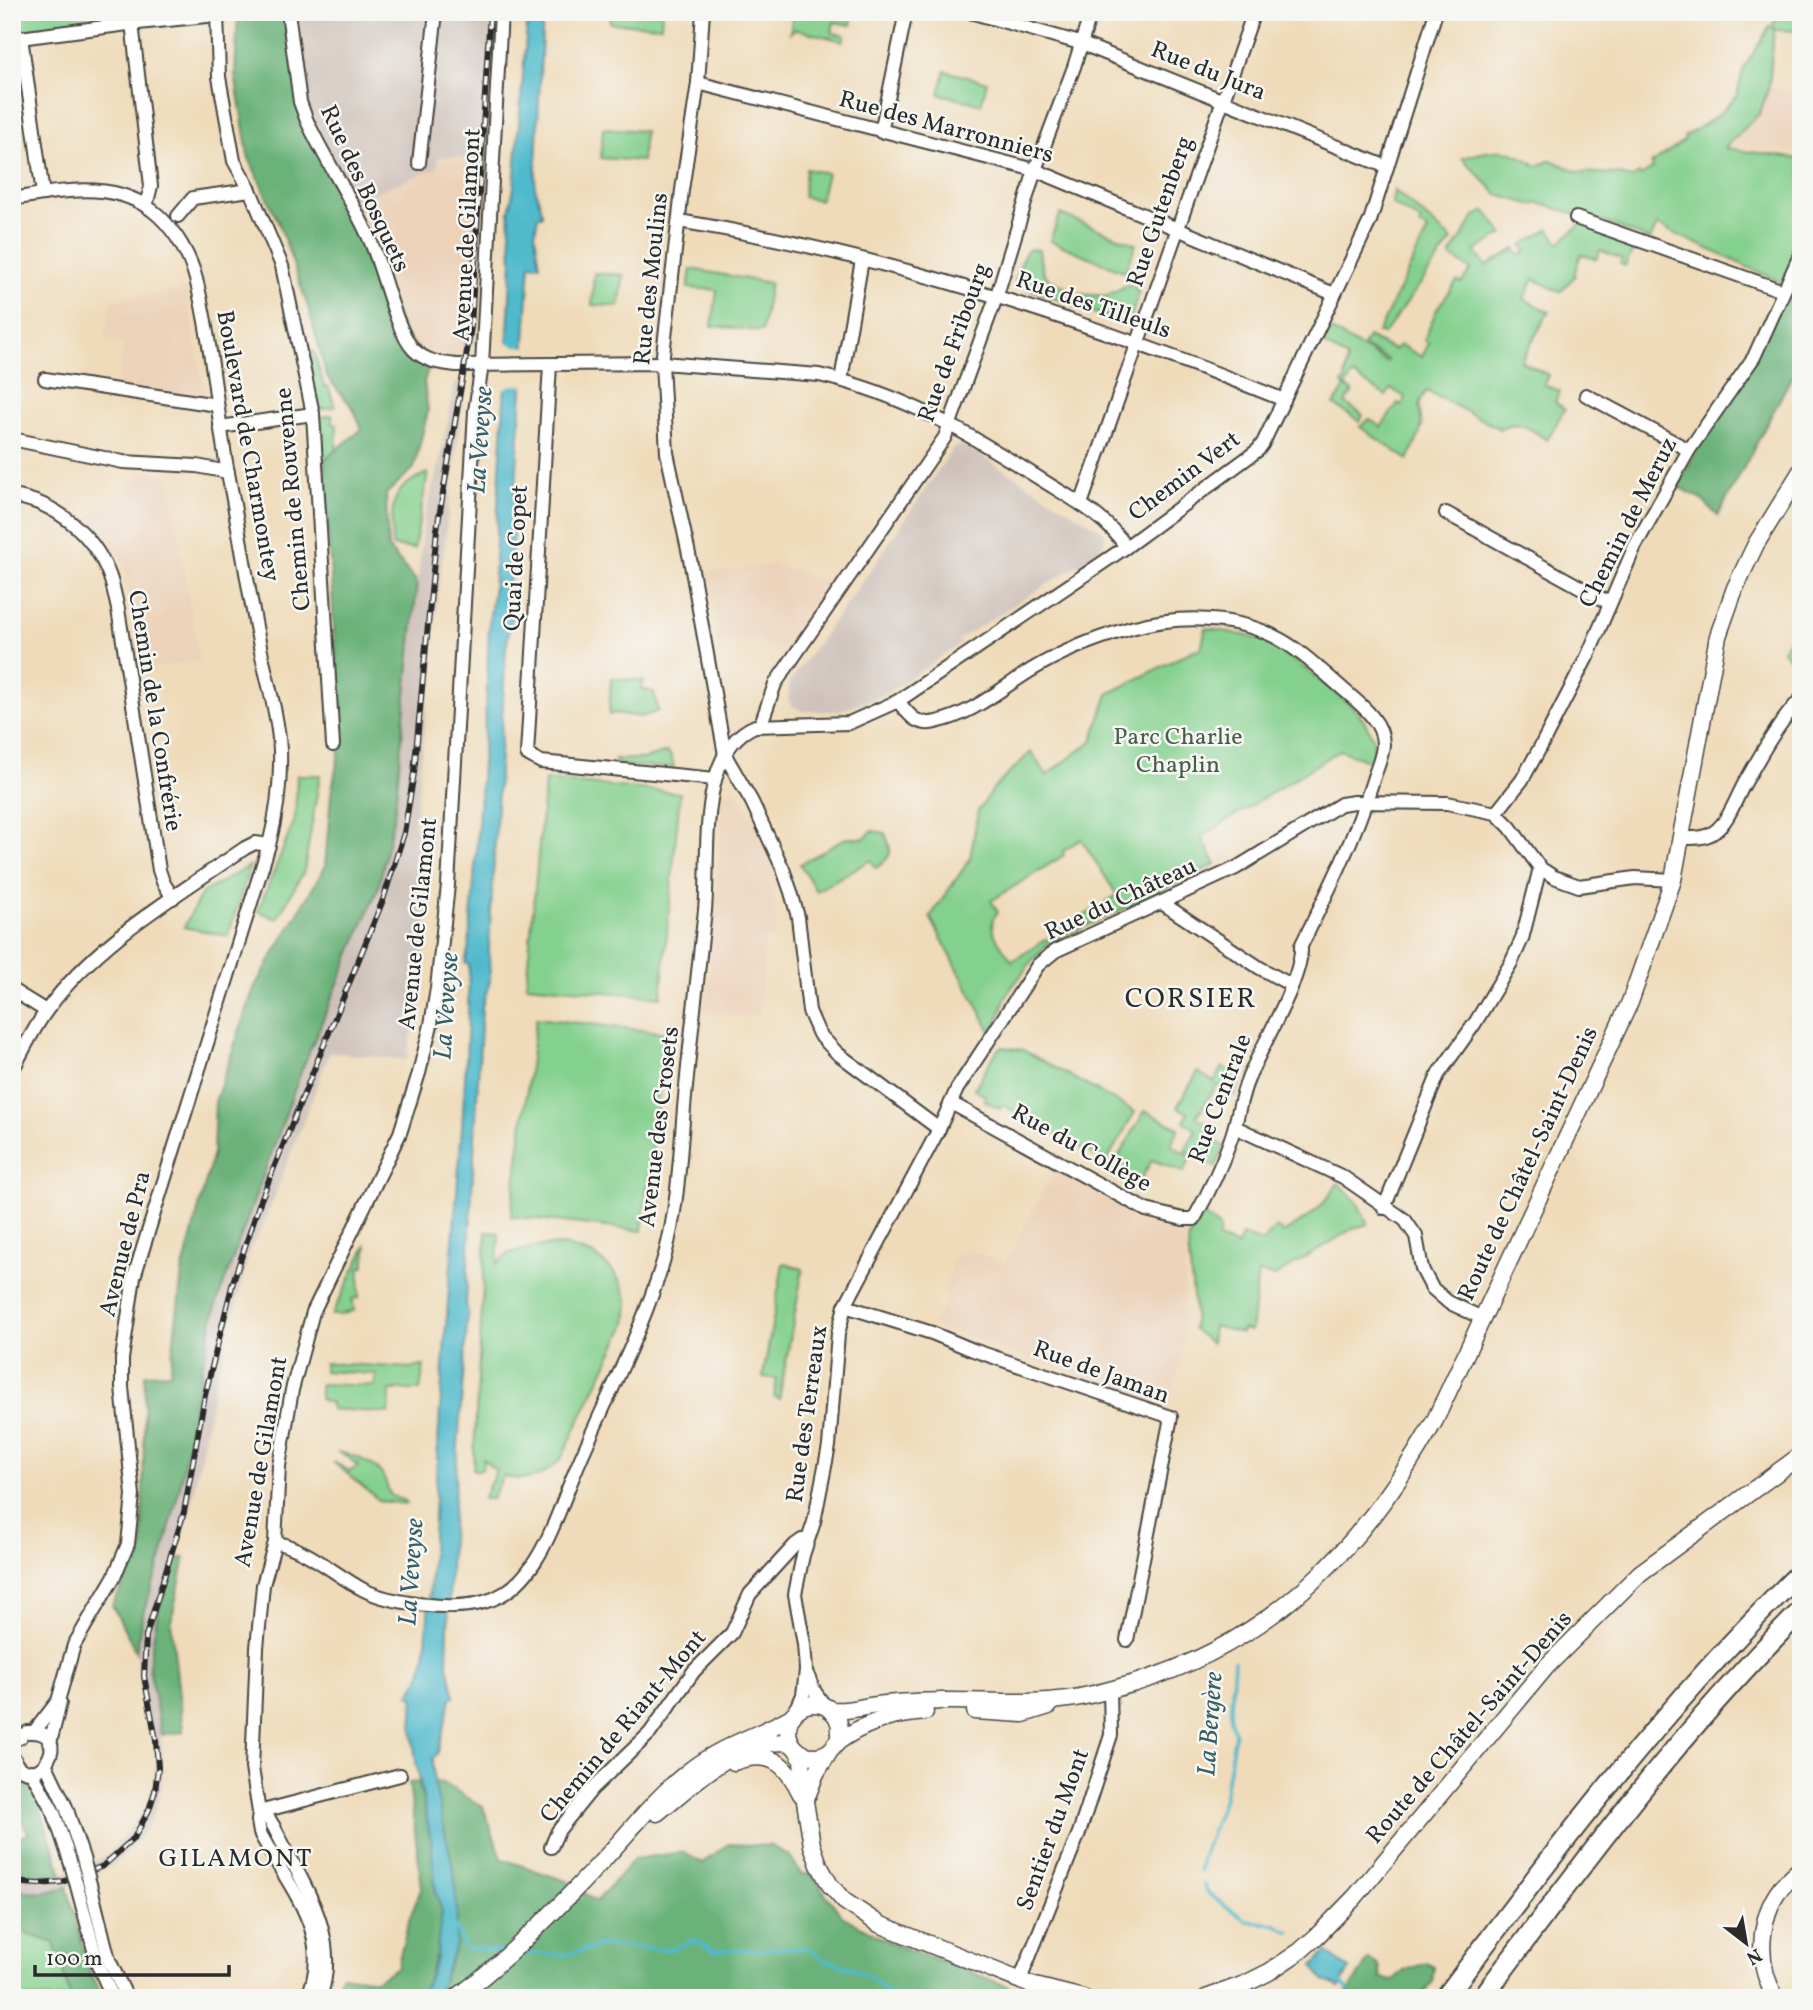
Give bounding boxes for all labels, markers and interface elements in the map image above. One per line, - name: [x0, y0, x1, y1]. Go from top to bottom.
- street label: Rue du Jura: [1145, 33, 1271, 111]
- street label: Rue des Marronniers: [835, 83, 1057, 173]
- street label: Rue des Bosquets: [310, 100, 418, 278]
- street label: Avenue de Gilamont: [445, 127, 491, 343]
- street label: Rue Gutenberg: [1119, 132, 1203, 292]
- street label: Rue des Moulins: [626, 191, 678, 367]
- street label: Rue de Fribourg: [910, 258, 1000, 428]
- street label: Rue des Tilleuls: [1011, 264, 1175, 348]
- street label: Boulevard de Charmontey: [206, 308, 288, 584]
- water label: La Veveyse: [459, 384, 503, 495]
- street label: Chemin de Rouvenne: [267, 386, 321, 612]
- street label: Chemin Vert: [1122, 424, 1248, 530]
- street label: Chemin de Meruz: [1571, 432, 1687, 614]
- street label: Quai de Copet: [496, 484, 538, 632]
- street label: Chemin de la Confrérie: [118, 588, 190, 834]
- park label: Parc Charlie Chaplin: [1113, 721, 1243, 783]
- street label: Avenue de Gilamont: [391, 816, 447, 1032]
- street label: Rue du Château: [1039, 850, 1203, 950]
- water label: La Veveyse: [425, 950, 469, 1061]
- district label: CORSIER: [1125, 980, 1257, 1019]
- street label: Route de Châtel-Saint-Denis: [1450, 1021, 1608, 1307]
- street label: Avenue des Crosets: [631, 1025, 689, 1229]
- street label: Rue Centrale: [1181, 1029, 1261, 1169]
- street label: Rue du Collège: [1005, 1096, 1157, 1202]
- street label: Avenue de Pra: [91, 1168, 161, 1320]
- street label: Rue des Terreaux: [779, 1323, 837, 1505]
- street label: Rue de Jaman: [1028, 1333, 1174, 1413]
- street label: Avenue de Gilamont: [227, 1354, 297, 1570]
- water label: La Veveyse: [390, 1516, 434, 1627]
- street label: Route de Châtel-Saint-Denis: [1359, 1604, 1581, 1852]
- street label: Chemin de Riant-Mont: [533, 1623, 715, 1831]
- water label: La Bergère: [1189, 1670, 1233, 1777]
- street label: Sentier du Mont: [1009, 1744, 1099, 1916]
- district label: GILAMONT: [159, 1841, 313, 1877]
- north arrow: [1712, 1909, 1782, 1979]
- scale bar: [35, 1933, 229, 1977]
- text: N: [1741, 1941, 1766, 1971]
- text: 100 m: [46, 1945, 103, 1974]

